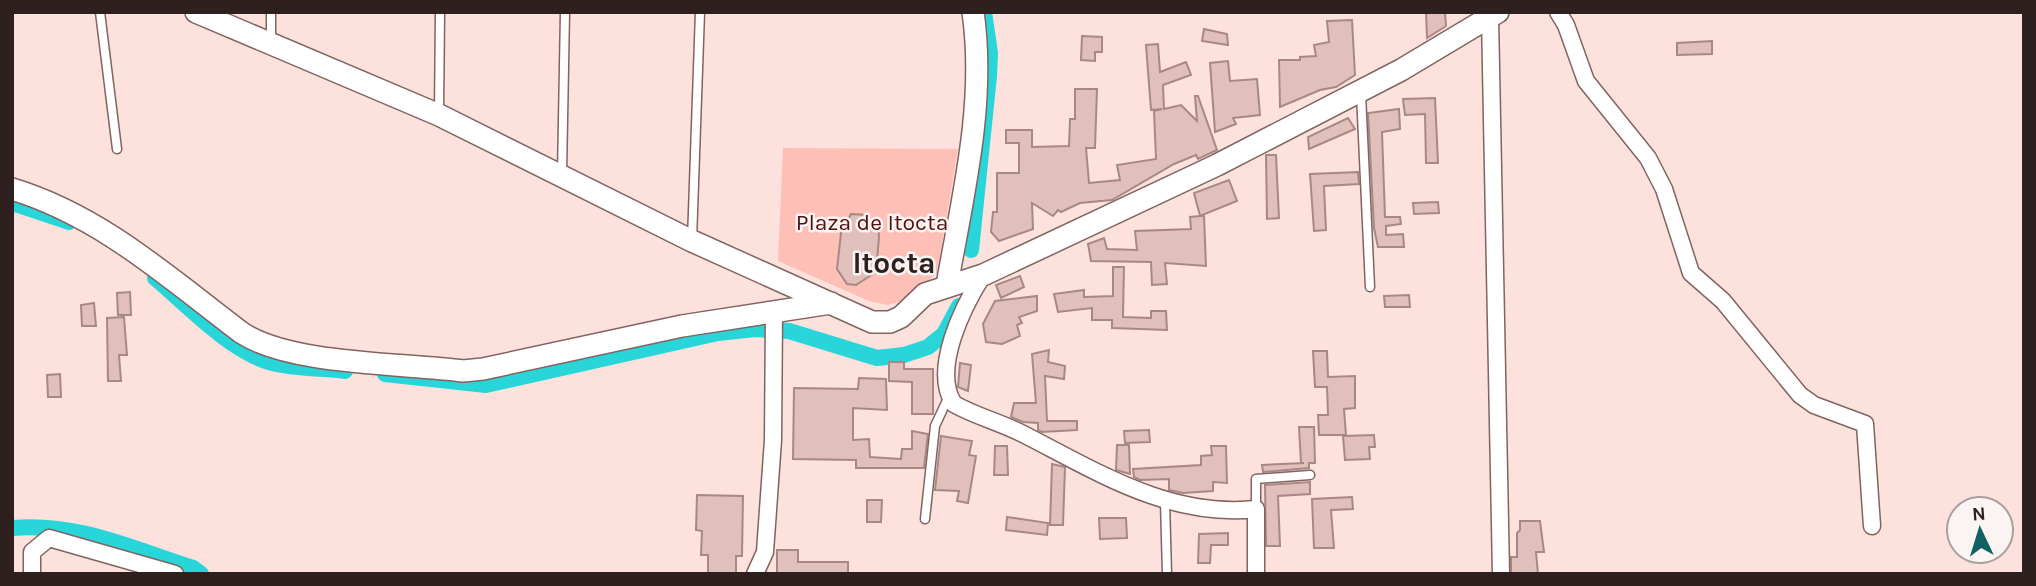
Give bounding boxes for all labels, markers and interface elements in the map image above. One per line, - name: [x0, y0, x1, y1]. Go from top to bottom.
- park label: Plaza de Itocta: [796, 209, 948, 236]
- district label: Itocta: [852, 245, 936, 281]
- north arrow: [1945, 495, 2015, 565]
- text: N: [1971, 503, 1986, 525]

